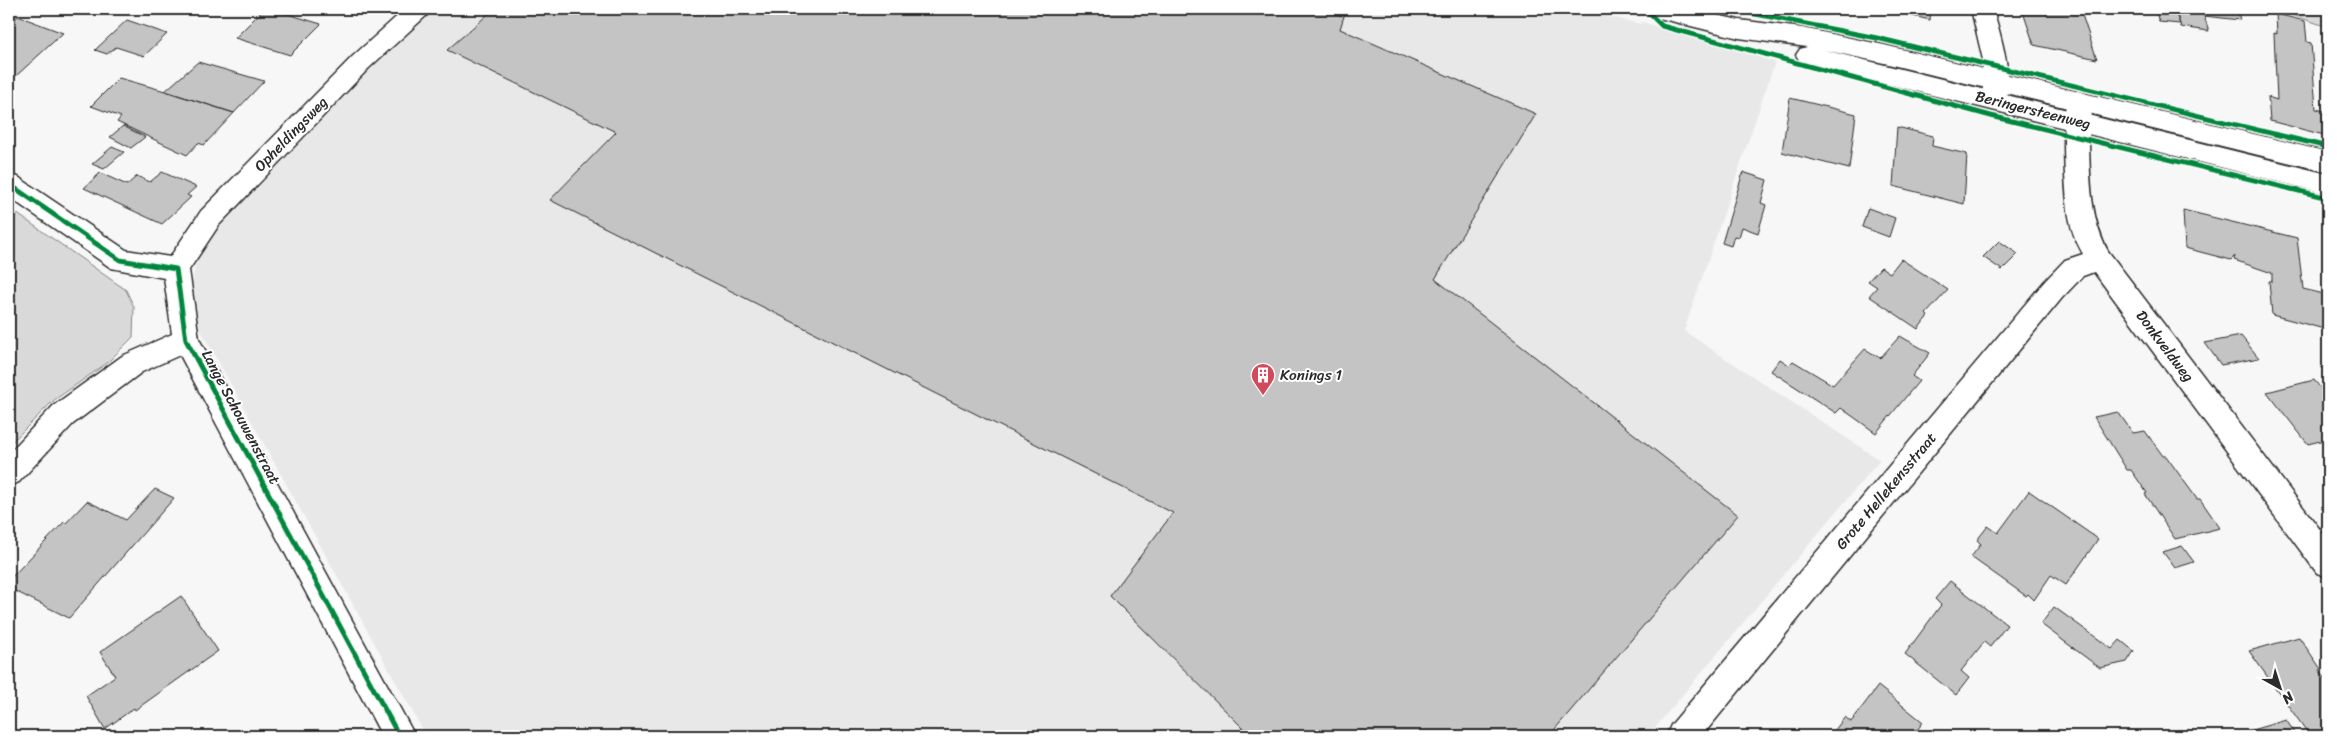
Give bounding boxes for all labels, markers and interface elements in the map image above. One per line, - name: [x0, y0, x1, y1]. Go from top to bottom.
- street label: Beringersteenweg: [1973, 83, 2093, 137]
- street label: Opheldingsweg: [248, 90, 334, 178]
- street label: Donkveldweg: [2129, 304, 2201, 388]
- street label: Lange Schouwenstraat: [194, 345, 288, 489]
- building icon: Konings 1: [1250, 362, 1276, 396]
- place label: Konings 1: [1280, 362, 1342, 388]
- street label: Grote Hellekensstraat: [1829, 426, 1943, 556]
- north arrow: [2254, 662, 2304, 712]
- text: N: [2276, 684, 2300, 711]

